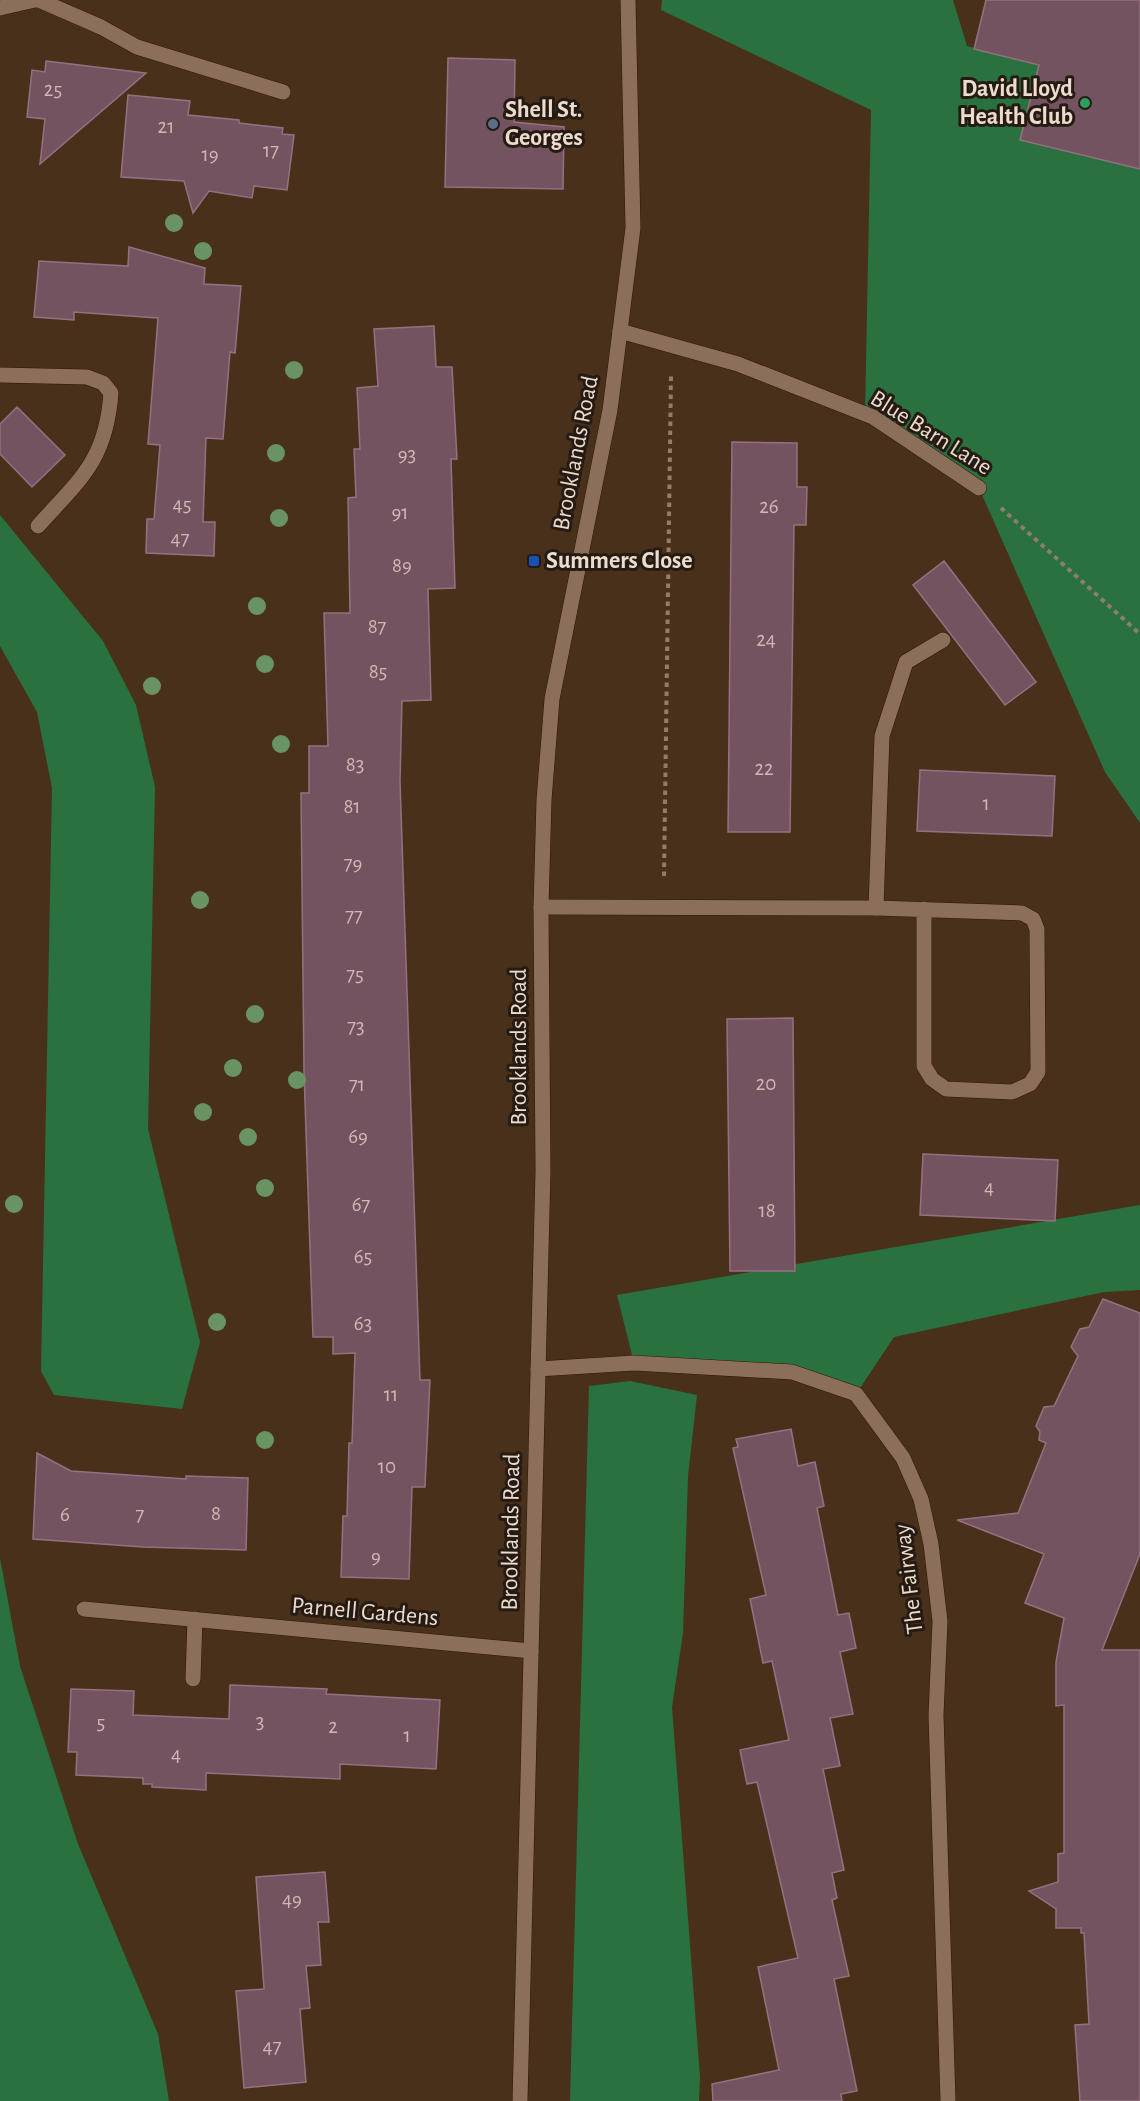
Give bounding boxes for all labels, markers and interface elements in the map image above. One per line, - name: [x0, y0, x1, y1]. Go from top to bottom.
- place label: David Lloyd Health Club: [959, 77, 1073, 129]
- house number: 25: [44, 79, 62, 100]
- marker: David Lloyd Health Club: [1078, 96, 1092, 110]
- place label: Shell St. Georges: [505, 98, 583, 150]
- house number: 21: [158, 116, 174, 137]
- marker: Shell St. Georges: [486, 117, 500, 131]
- house number: 17: [263, 140, 279, 161]
- house number: 19: [201, 144, 219, 165]
- street label: Brooklands Road: [549, 374, 603, 532]
- street label: Blue Barn Lane: [866, 386, 996, 480]
- house number: 93: [398, 444, 416, 465]
- house number: 45: [173, 494, 191, 515]
- house number: 26: [759, 496, 779, 517]
- house number: 91: [391, 502, 409, 523]
- house number: 47: [171, 528, 190, 549]
- place label: Summers Close: [546, 549, 693, 573]
- marker: Summers Close: [527, 554, 541, 568]
- house number: 89: [392, 555, 412, 576]
- house number: 87: [368, 616, 387, 637]
- house number: 24: [756, 629, 776, 650]
- house number: 85: [369, 661, 387, 682]
- house number: 83: [346, 754, 364, 775]
- house number: 22: [754, 758, 774, 779]
- house number: 1: [982, 793, 990, 814]
- house number: 81: [343, 796, 361, 817]
- house number: 79: [344, 853, 362, 874]
- house number: 77: [345, 905, 363, 926]
- house number: 75: [346, 964, 364, 985]
- street label: Brooklands Road: [507, 968, 531, 1126]
- house number: 73: [347, 1016, 365, 1037]
- house number: 20: [756, 1073, 776, 1094]
- house number: 71: [349, 1074, 365, 1095]
- house number: 69: [348, 1126, 368, 1147]
- house number: 4: [984, 1177, 994, 1198]
- house number: 67: [352, 1194, 371, 1215]
- house number: 18: [758, 1200, 776, 1221]
- house number: 65: [354, 1246, 372, 1267]
- house number: 63: [354, 1313, 372, 1334]
- house number: 11: [384, 1384, 398, 1405]
- street label: Brooklands Road: [498, 1453, 524, 1611]
- house number: 10: [378, 1456, 396, 1477]
- house number: 8: [211, 1503, 221, 1524]
- house number: 6: [60, 1504, 70, 1525]
- house number: 7: [136, 1504, 145, 1525]
- street label: The Fairway: [890, 1523, 928, 1635]
- house number: 9: [371, 1546, 381, 1567]
- street label: Parnell Gardens: [291, 1594, 439, 1630]
- house number: 3: [256, 1711, 264, 1732]
- house number: 5: [97, 1712, 105, 1733]
- house number: 2: [328, 1716, 338, 1737]
- house number: 1: [403, 1725, 411, 1746]
- house number: 4: [171, 1744, 181, 1765]
- house number: 49: [282, 1889, 302, 1910]
- house number: 47: [263, 2036, 282, 2057]

